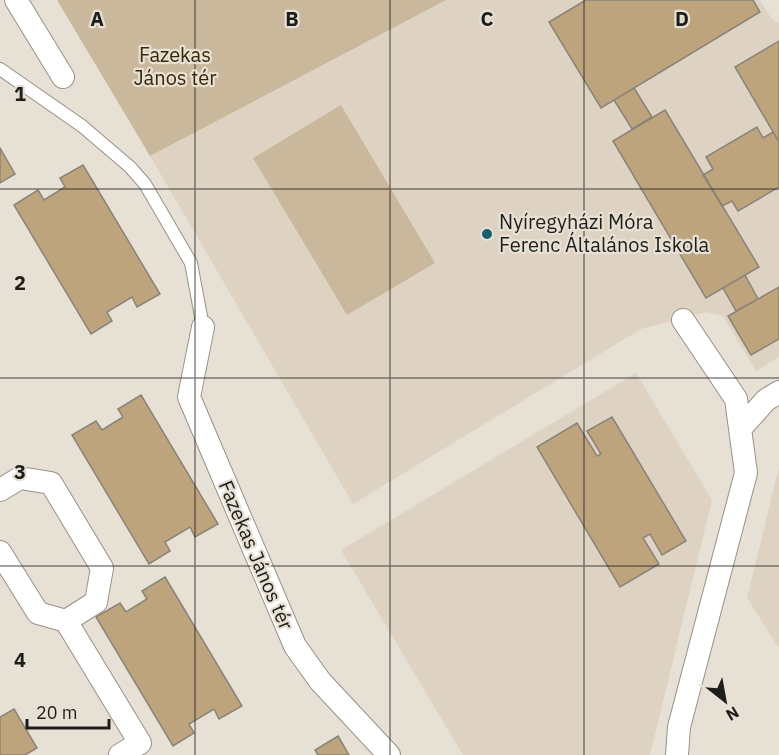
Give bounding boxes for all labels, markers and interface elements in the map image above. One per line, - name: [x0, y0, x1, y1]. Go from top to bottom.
- text: A: [90, 5, 104, 32]
- text: B: [285, 5, 299, 32]
- text: C: [480, 5, 494, 32]
- text: D: [675, 5, 689, 32]
- park label: Fazekas János tér: [133, 41, 217, 91]
- text: 1: [14, 80, 26, 107]
- place label: Nyíregyházi Móra Ferenc Általános Iskola: [499, 208, 710, 258]
- marker: Nyíregyházi Móra Ferenc Általános Iskola: [480, 227, 494, 241]
- text: 2: [14, 269, 26, 296]
- text: 3: [14, 458, 26, 485]
- street label: Fazekas János tér: [213, 476, 300, 634]
- text: 4: [14, 646, 26, 673]
- north arrow: [695, 671, 755, 731]
- scale bar: [27, 692, 110, 730]
- text: 20 m: [36, 701, 78, 724]
- text: N: [723, 702, 743, 725]

